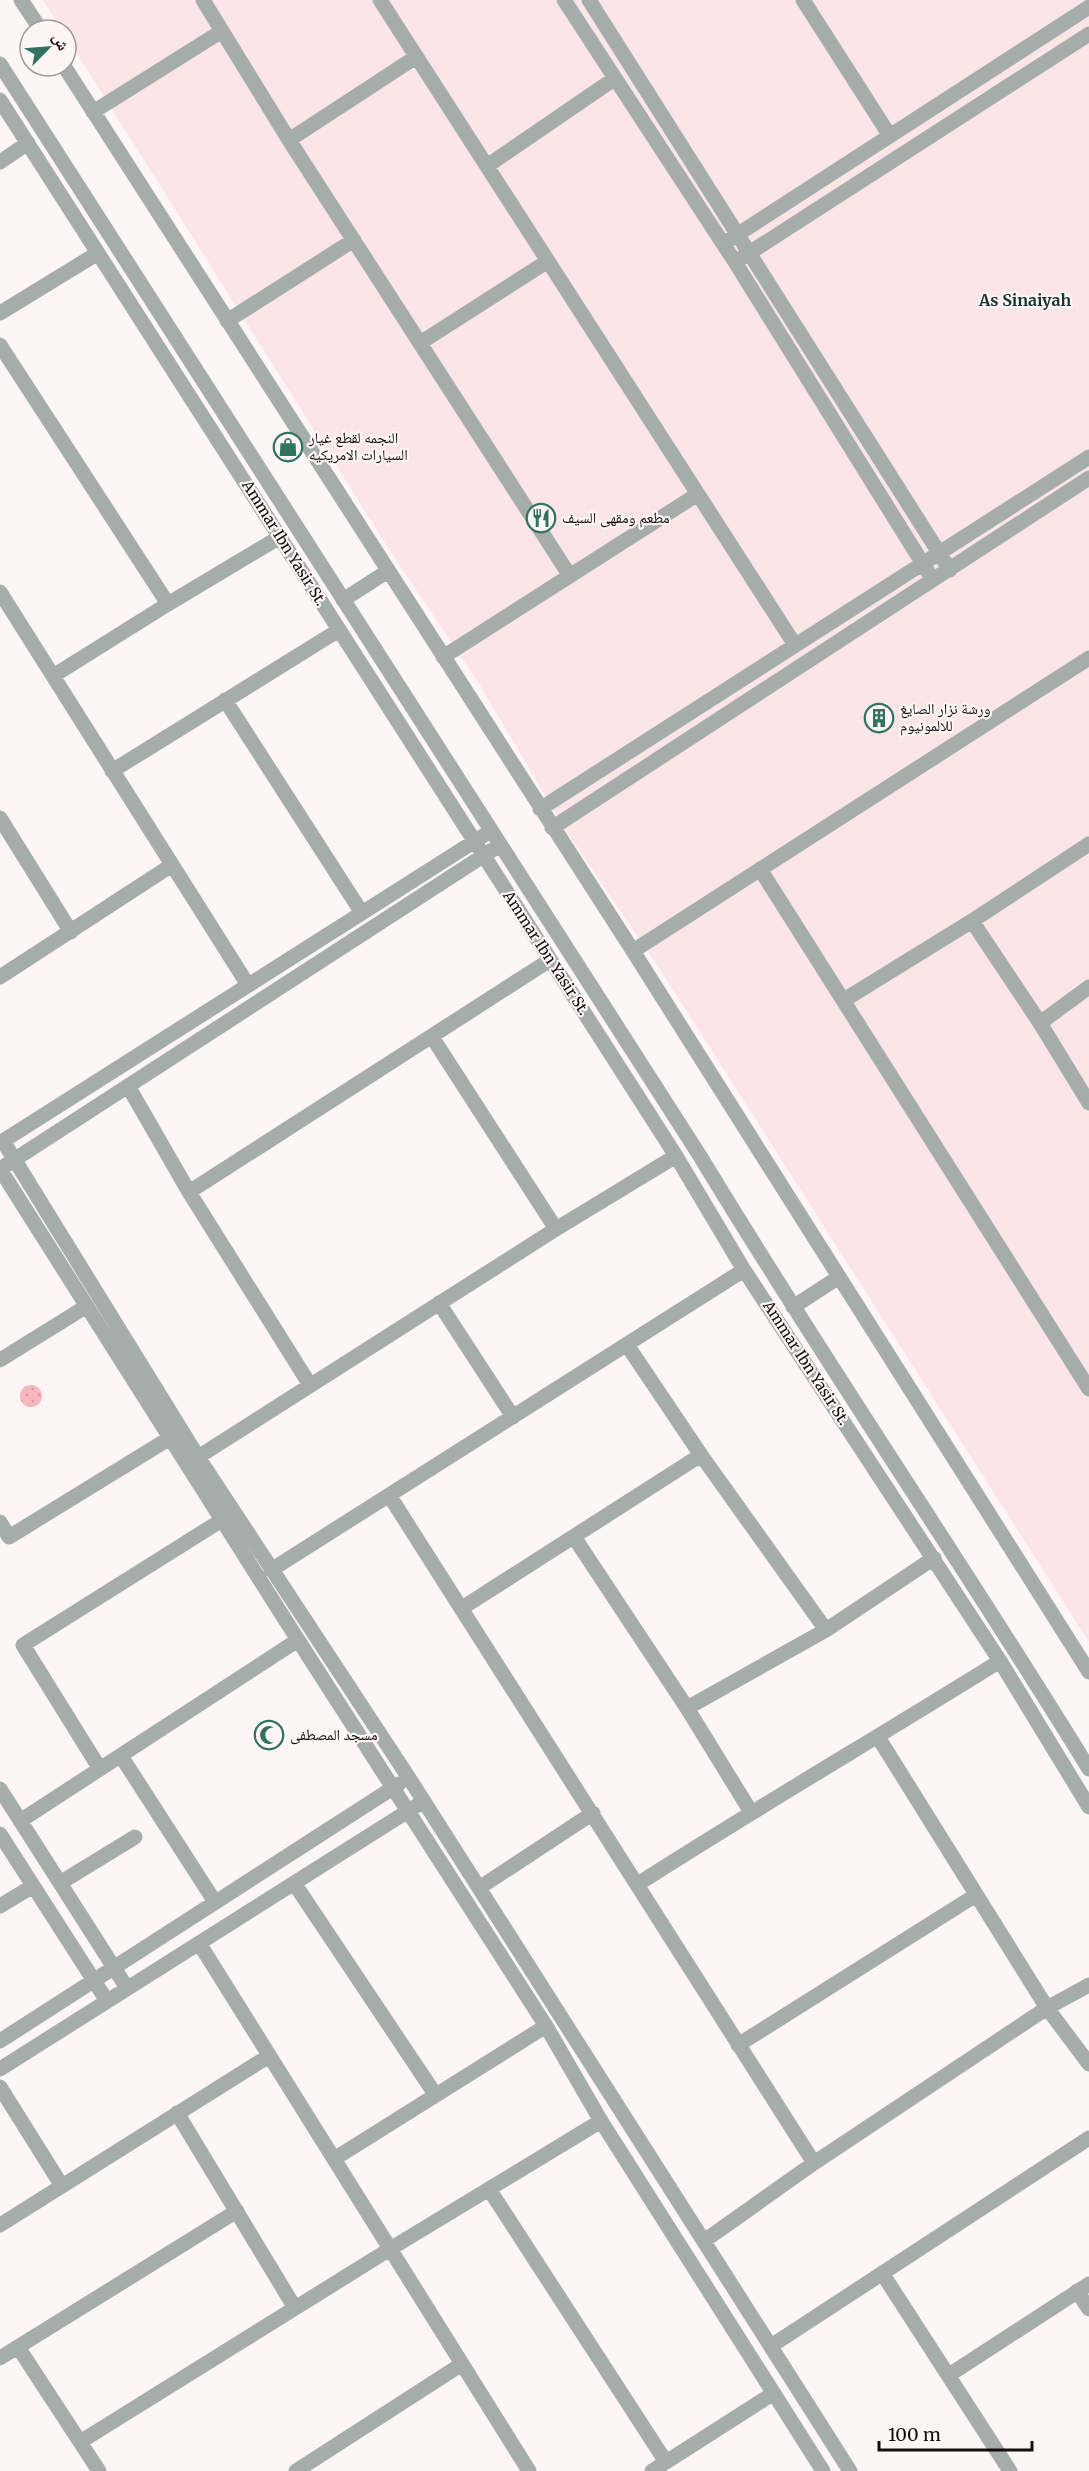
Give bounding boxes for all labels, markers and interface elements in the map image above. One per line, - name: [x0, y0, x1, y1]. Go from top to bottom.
- north arrow: [18, 18, 78, 78]
- text: ش: [49, 30, 74, 54]
- district label: As Sinaiyah: [978, 290, 1071, 310]
- place label: النجمه لقطع غيار السيارات الامريكيه: [308, 428, 408, 464]
- shop icon: النجمه لقطع غيار السيارات الامريكيه: [272, 431, 304, 463]
- street label: Ammar Ibn Yasir St.: [238, 476, 331, 609]
- restaurant icon: مطعم ومقهى السيف: [525, 502, 557, 534]
- place label: مطعم ومقهى السيف: [562, 508, 670, 528]
- place label: ورشة نزار الصايغ للالمونيوم: [900, 699, 991, 736]
- building icon: ورشة نزار الصايغ للالمونيوم: [863, 702, 895, 734]
- street label: Ammar Ibn Yasir St.: [499, 886, 594, 1018]
- street label: Ammar Ibn Yasir St.: [759, 1296, 854, 1428]
- mosque icon: مسجد المصطفى: [253, 1719, 285, 1751]
- place label: مسجد المصطفى: [290, 1725, 378, 1745]
- scale bar: [879, 2414, 1032, 2452]
- text: 100 m: [888, 2423, 941, 2446]

